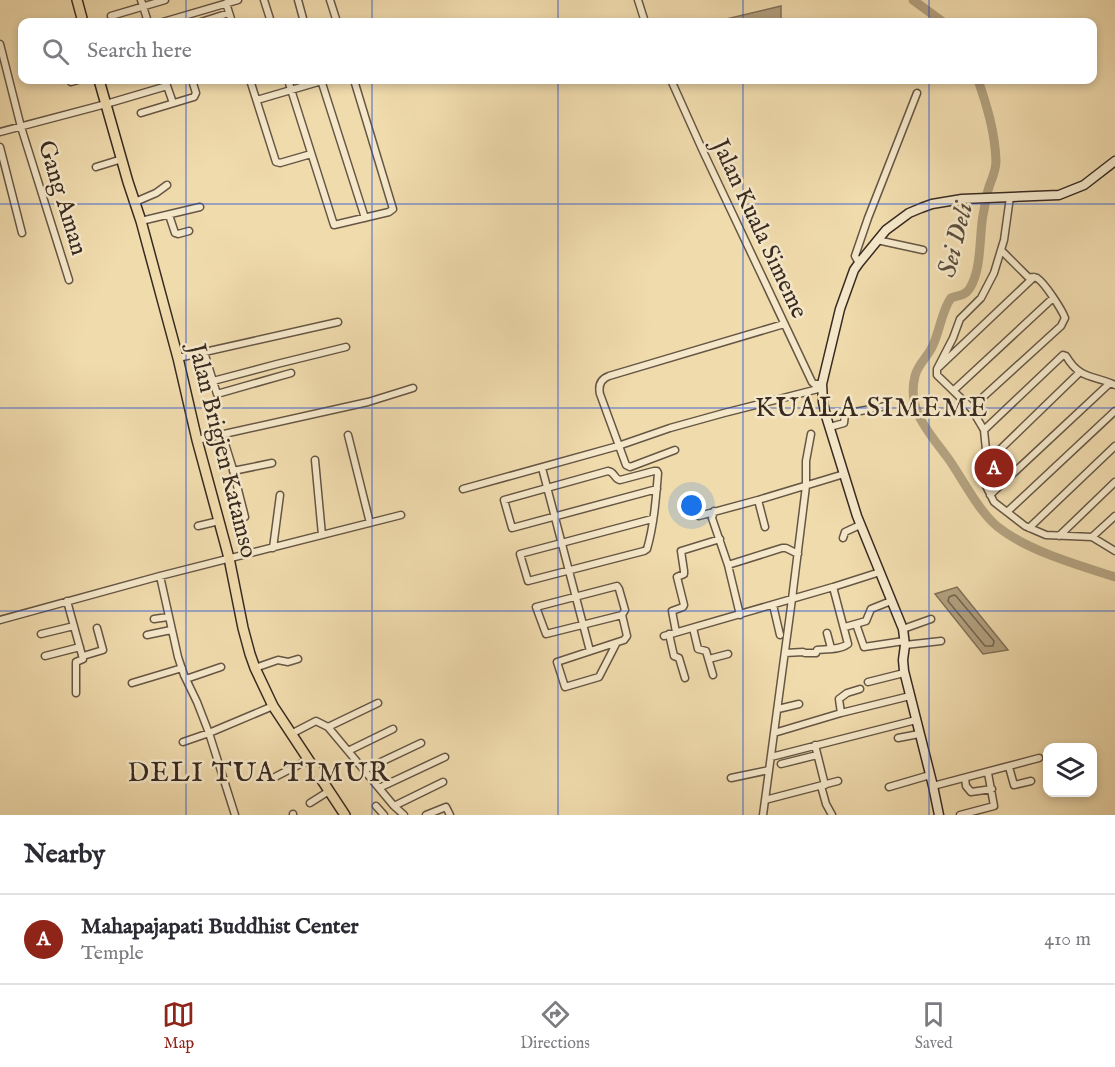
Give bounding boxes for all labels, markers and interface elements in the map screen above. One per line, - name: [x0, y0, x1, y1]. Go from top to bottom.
- search box: [18, 18, 1097, 84]
- icon: search: [39, 35, 72, 68]
- text: Search here: [87, 37, 192, 65]
- street label: Jalan Kuala Simeme: [703, 132, 814, 324]
- street label: Gang Aman: [30, 137, 94, 259]
- water label: Sei Deli: [931, 198, 982, 281]
- street label: Jalan Brigjen Katamso: [180, 338, 264, 561]
- district label: KUALA SIMEME: [755, 392, 989, 426]
- pin: A: [974, 446, 1014, 490]
- your location: [677, 491, 706, 520]
- map controls: [1043, 743, 1097, 797]
- button: layers: [1043, 743, 1097, 797]
- district label: DELI TUA TIMUR: [127, 757, 391, 791]
- text: Nearby: [24, 838, 105, 871]
- text: Mahapajapati Buddhist Center: [81, 913, 359, 941]
- text: A: [37, 927, 50, 952]
- text: 410 m: [1044, 927, 1091, 952]
- text: Temple: [81, 941, 144, 966]
- tab: Map: [162, 998, 195, 1054]
- tab: Directions: [520, 998, 590, 1054]
- tab: Saved: [915, 998, 953, 1054]

